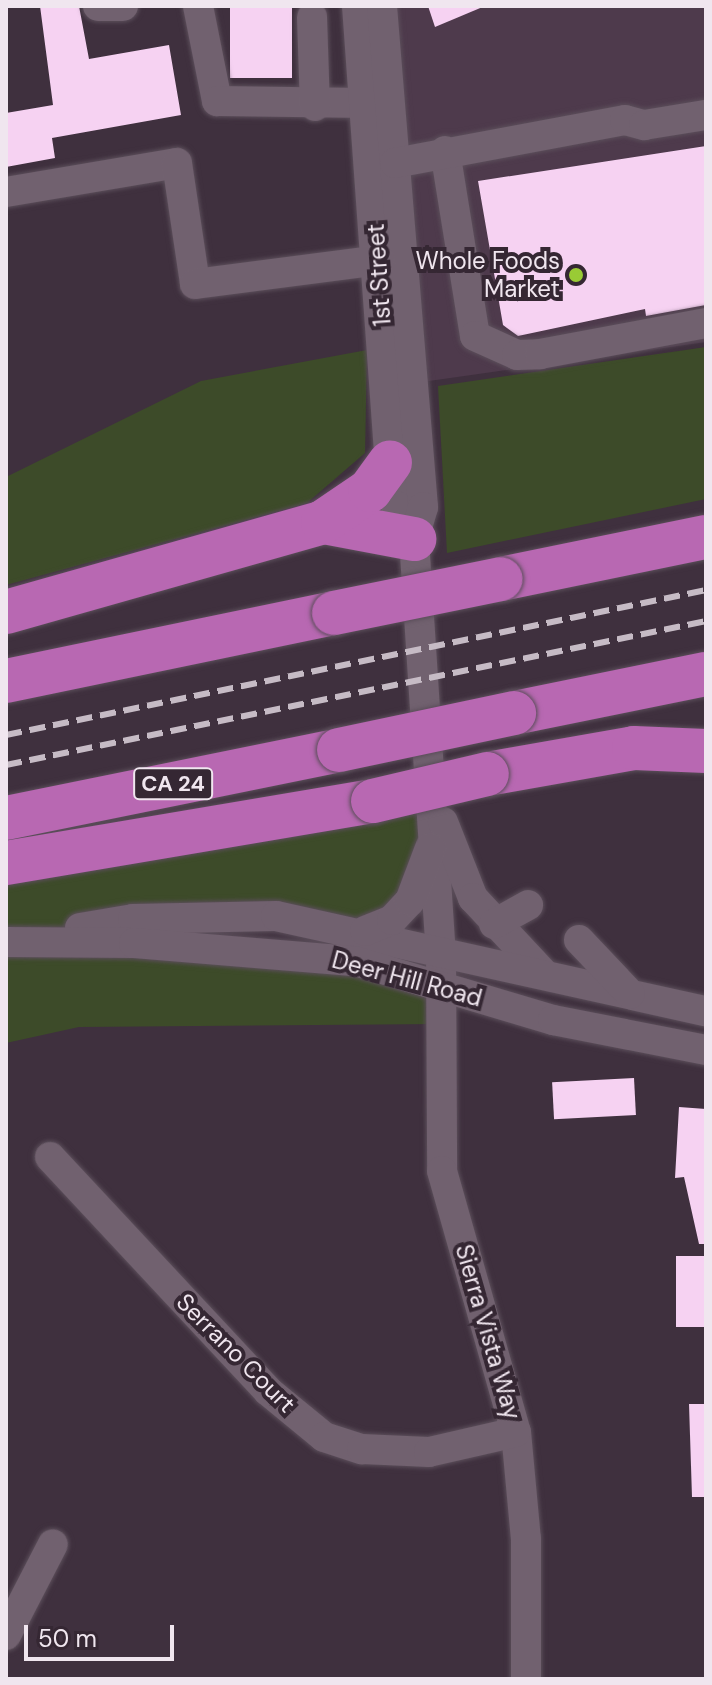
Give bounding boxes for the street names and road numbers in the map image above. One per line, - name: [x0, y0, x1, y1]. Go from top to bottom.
- street label: 1st Street: [361, 223, 397, 327]
- road number: CA 24: [133, 766, 213, 802]
- street label: Deer Hill Road: [329, 945, 485, 1013]
- street label: Sierra Vista Way: [449, 1241, 527, 1423]
- street label: Serrano Court: [171, 1288, 301, 1418]

